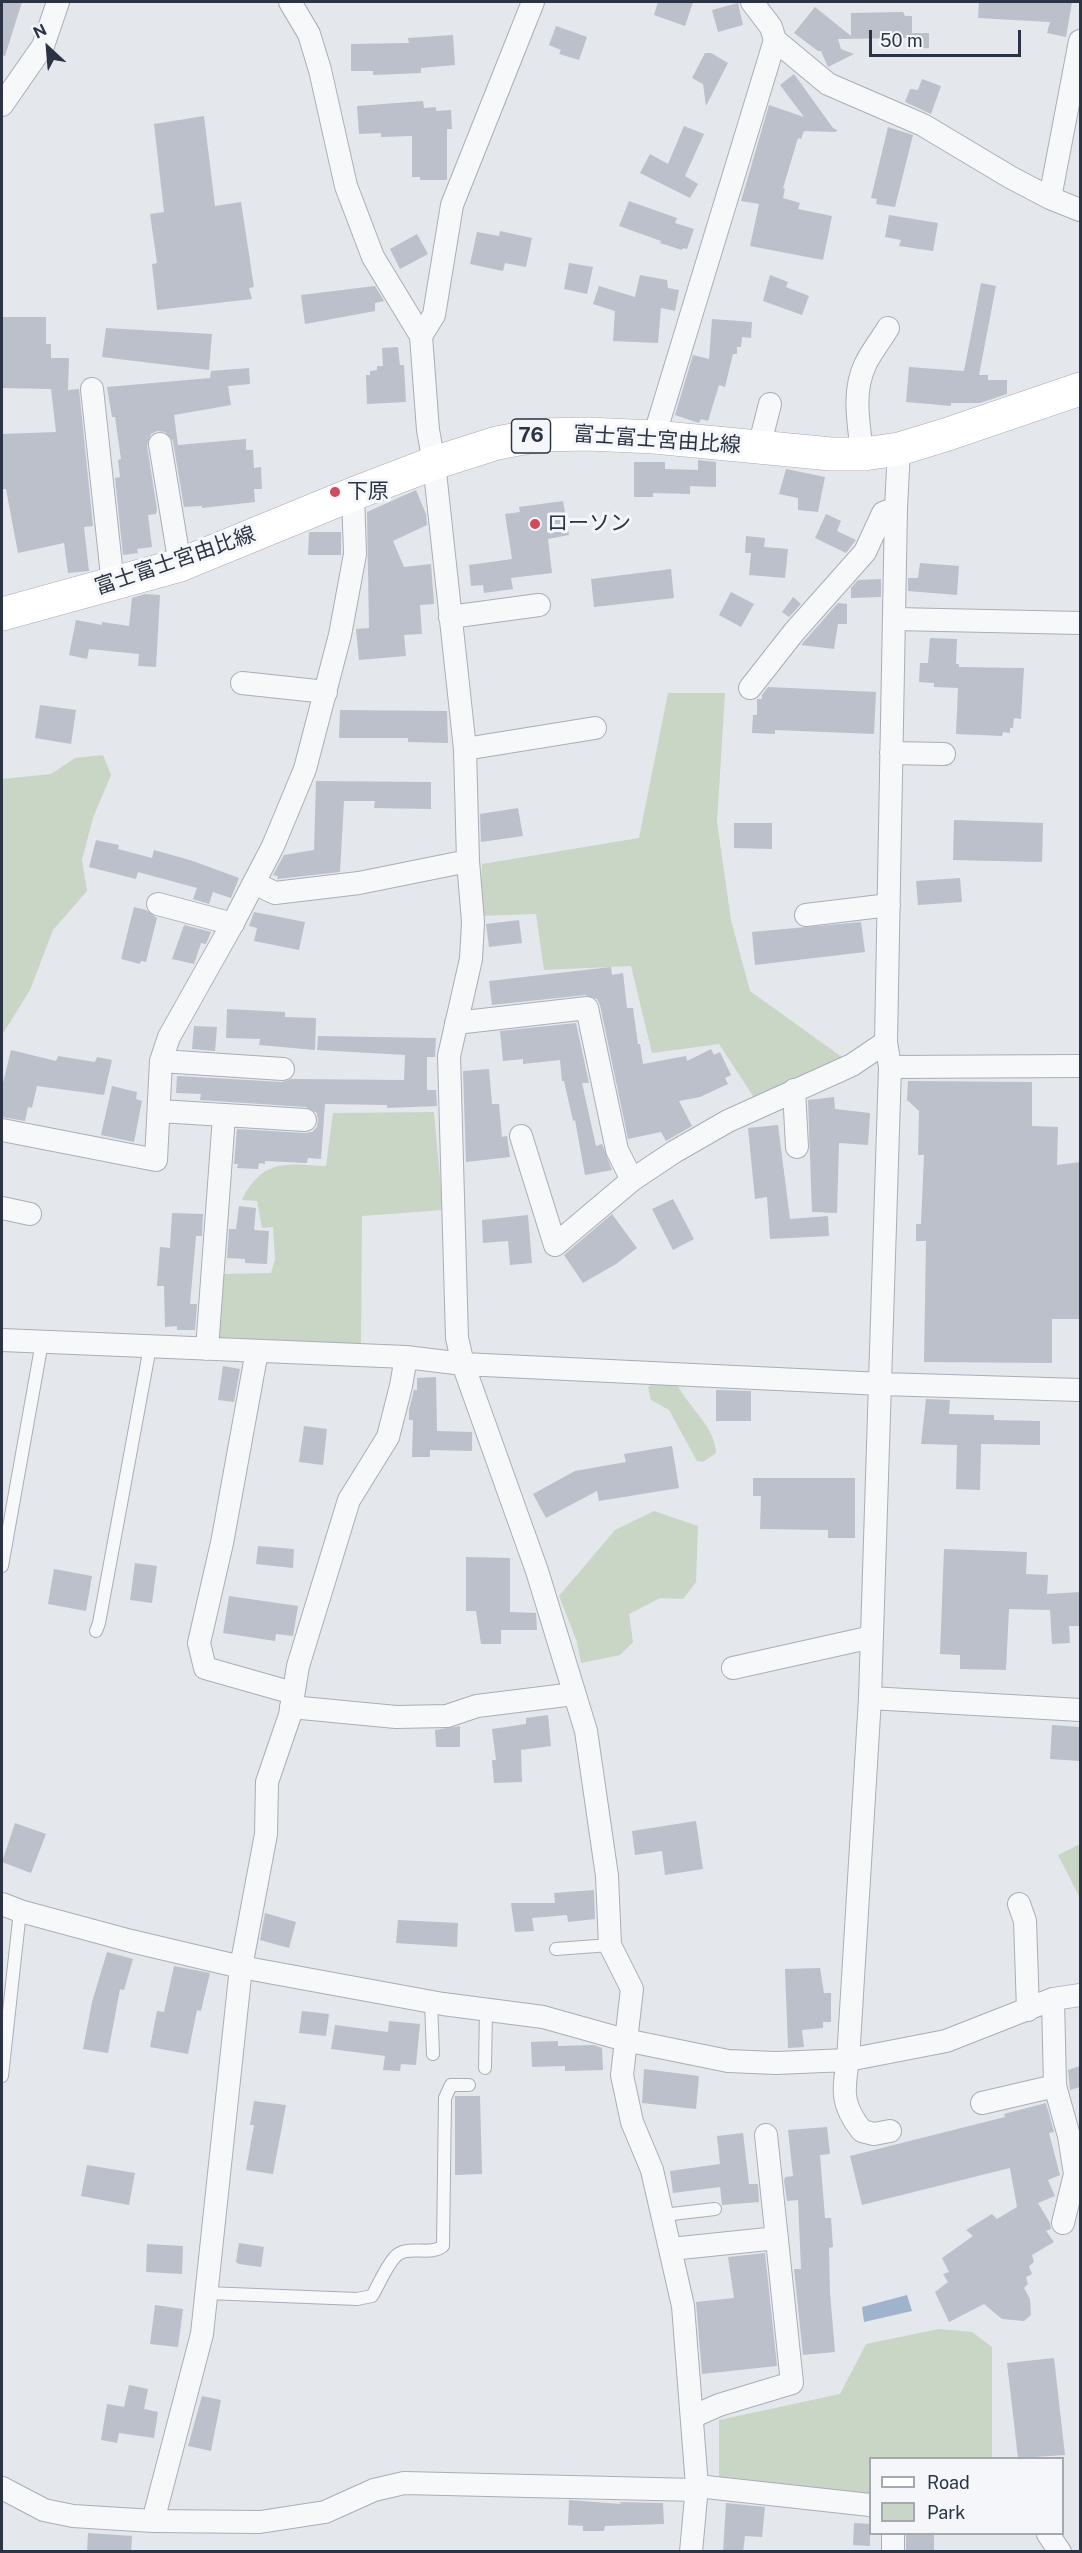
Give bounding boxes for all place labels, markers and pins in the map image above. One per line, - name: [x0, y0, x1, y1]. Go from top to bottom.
- place label: 下原: [347, 479, 389, 505]
- marker: 下原: [328, 485, 342, 499]
- place label: ローソン: [547, 511, 631, 537]
- marker: ローソン: [528, 517, 542, 531]

